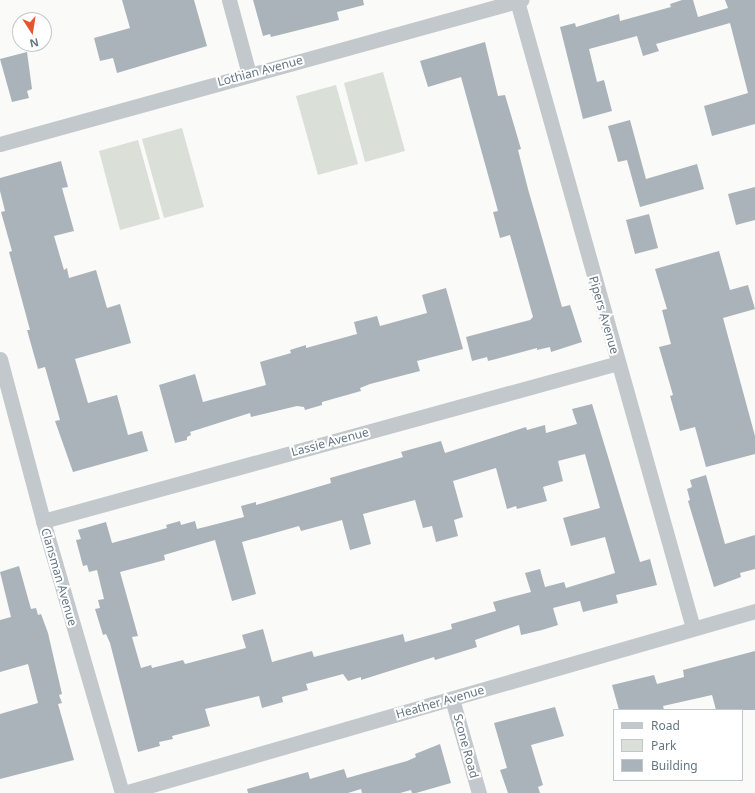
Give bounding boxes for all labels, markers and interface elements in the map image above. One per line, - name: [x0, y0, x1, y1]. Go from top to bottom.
- north arrow: [12, 12, 52, 52]
- text: N: [28, 35, 40, 52]
- street label: Lothian Avenue: [216, 53, 304, 89]
- street label: Pipers Avenue: [586, 274, 622, 356]
- street label: Lassie Avenue: [290, 425, 370, 459]
- street label: Clansman Avenue: [38, 526, 80, 628]
- street label: Heather Avenue: [394, 683, 486, 721]
- legend: [613, 709, 743, 781]
- street label: Scone Road: [451, 712, 481, 780]
- text: Road: [651, 717, 680, 734]
- text: Park: [651, 737, 676, 754]
- text: Building: [651, 757, 698, 774]

